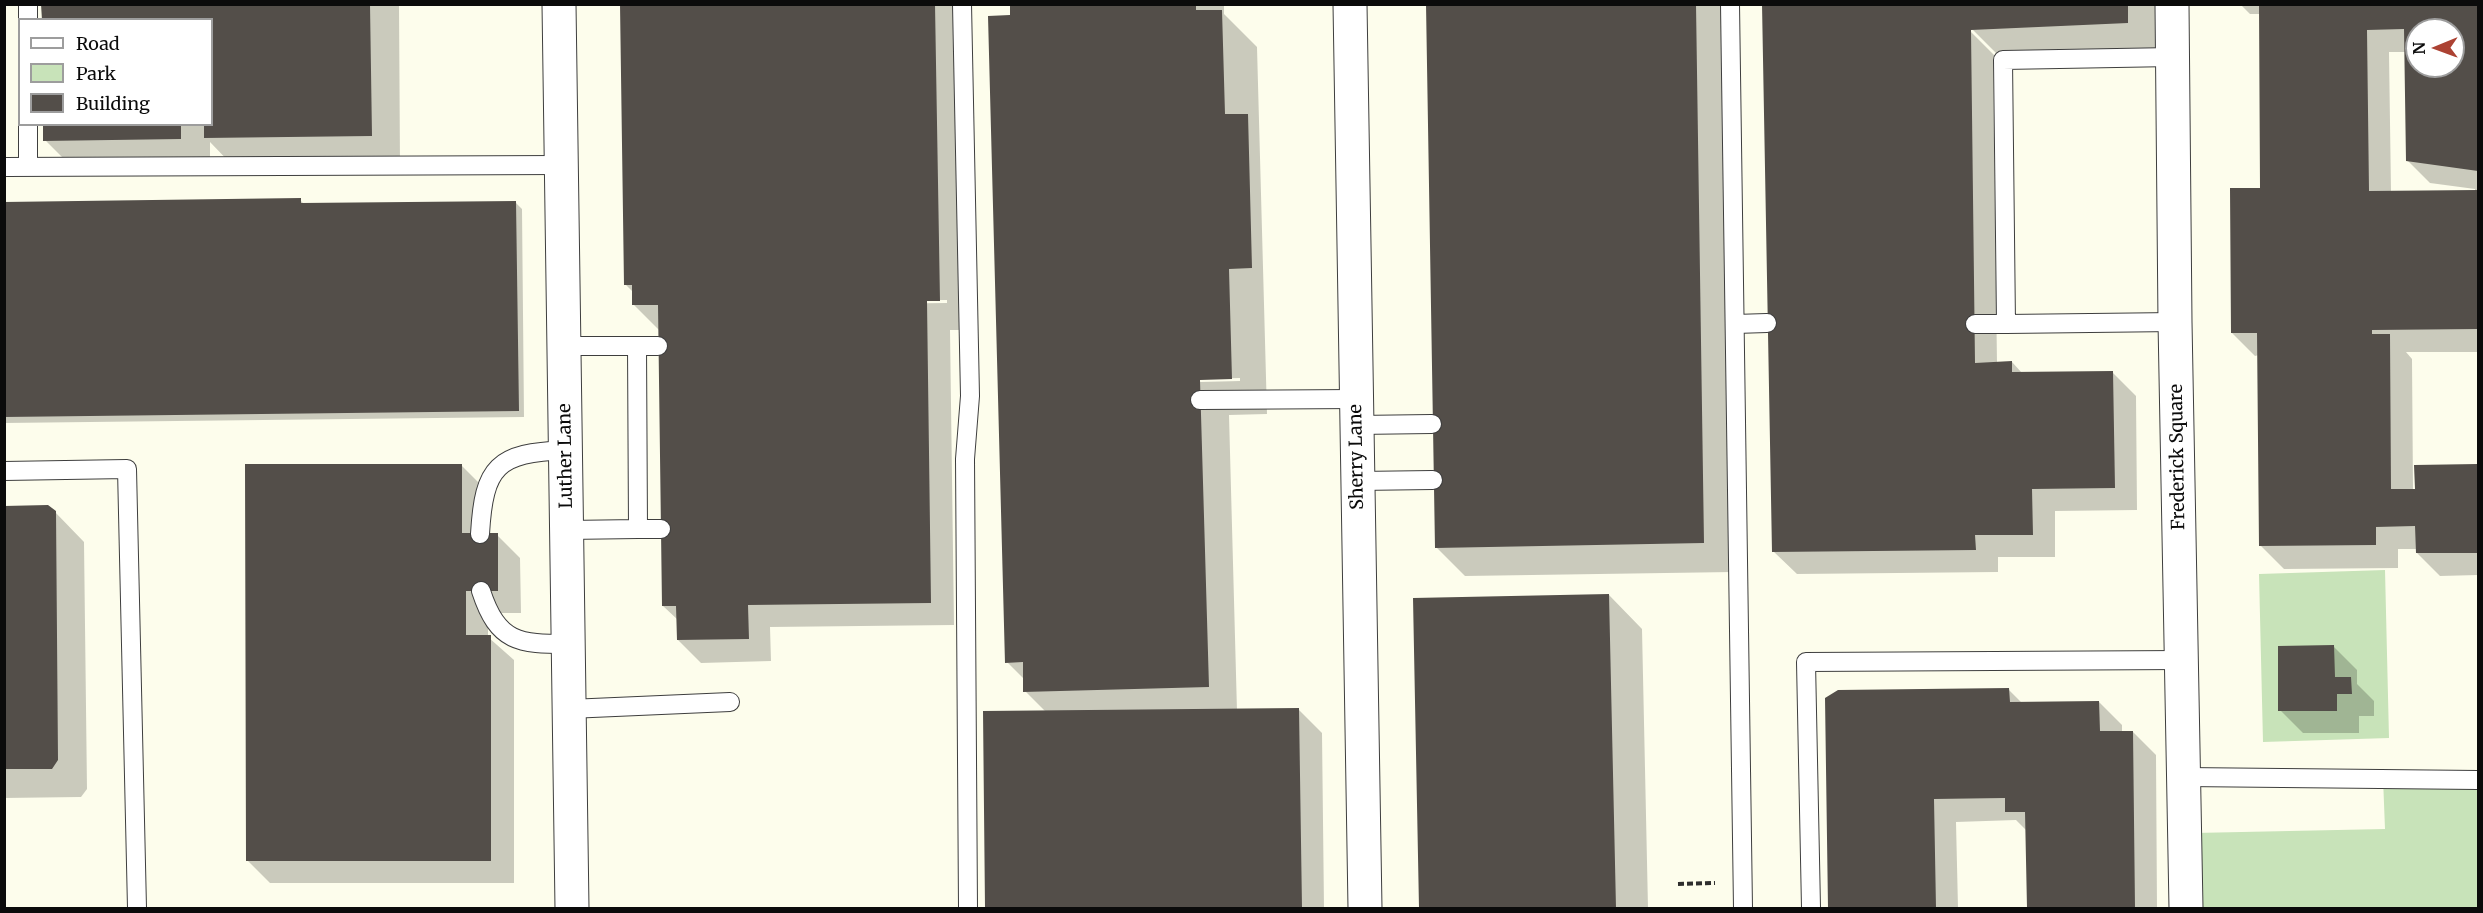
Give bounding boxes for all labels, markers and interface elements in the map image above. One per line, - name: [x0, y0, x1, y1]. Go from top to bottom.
- legend: [18, 18, 213, 126]
- north arrow: [2405, 18, 2465, 78]
- text: Road: [76, 32, 120, 55]
- text: N: [2409, 42, 2429, 55]
- text: Park: [76, 62, 116, 85]
- text: Building: [76, 92, 150, 115]
- street label: Frederick Square: [2166, 384, 2190, 530]
- street label: Luther Lane: [554, 403, 578, 509]
- street label: Sherry Lane: [1345, 404, 1369, 510]

